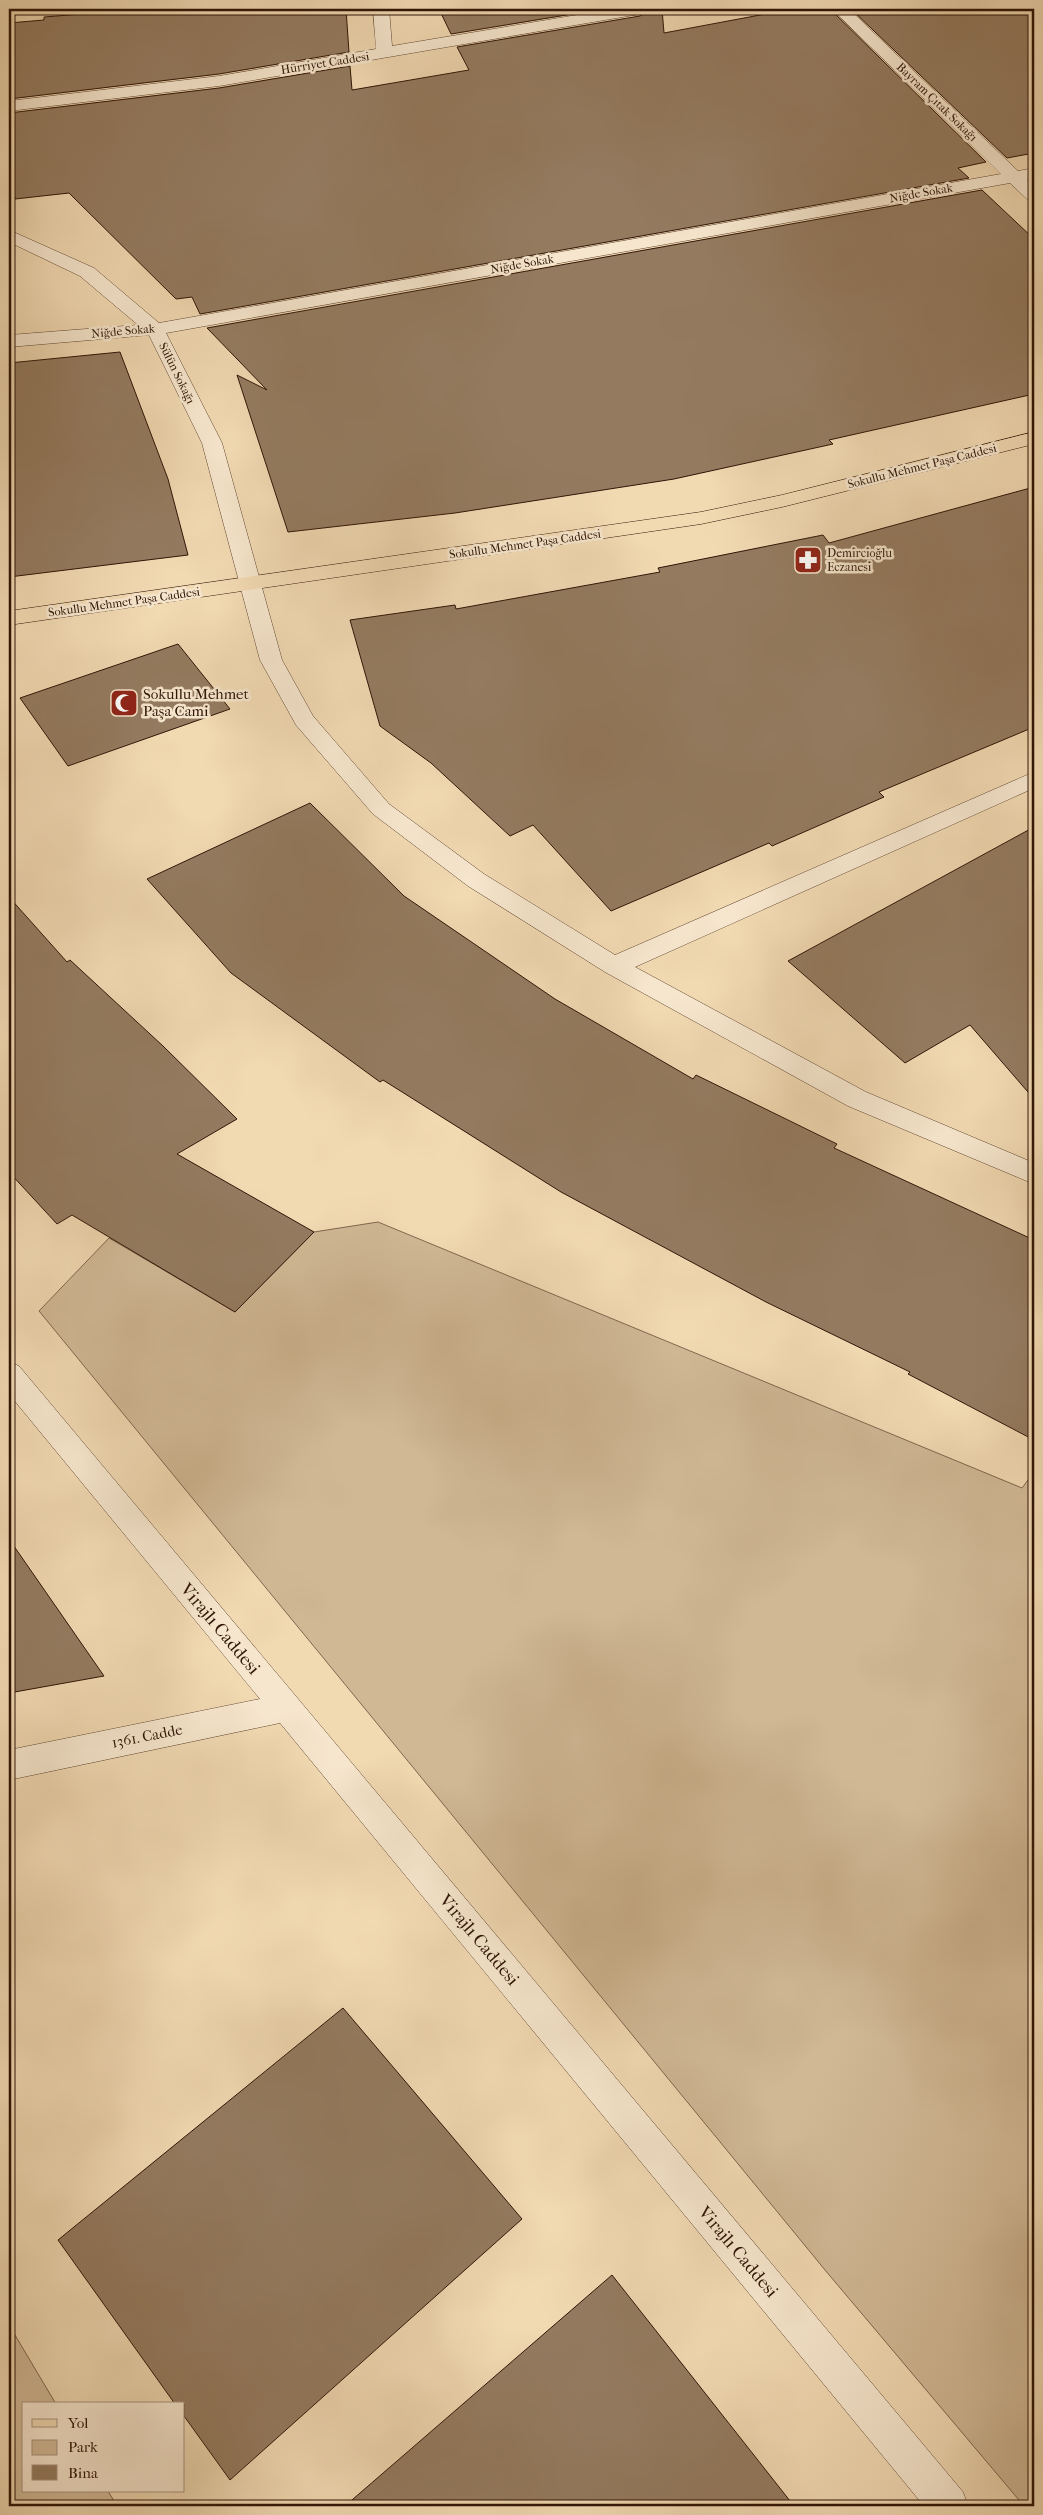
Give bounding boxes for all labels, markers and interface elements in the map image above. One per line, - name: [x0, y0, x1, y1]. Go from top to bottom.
- street label: Hürriyet Caddesi: [280, 49, 371, 77]
- street label: Bayram Çıtak Sokağı: [894, 60, 981, 144]
- street label: Niğde Sokak: [888, 180, 955, 205]
- street label: Niğde Sokak: [489, 251, 556, 276]
- street label: Niğde Sokak: [90, 321, 156, 341]
- street label: Sülün Sokağı: [156, 340, 198, 406]
- street label: Sokullu Mehmet Paşa Caddesi: [846, 441, 999, 492]
- street label: Sokullu Mehmet Paşa Caddesi: [448, 526, 602, 563]
- pharmacy icon: Demircioğlu Eczanesi: [793, 545, 823, 575]
- place label: Demircioğlu Eczanesi: [827, 546, 892, 574]
- street label: Sokullu Mehmet Paşa Caddesi: [47, 584, 201, 621]
- place label: Sokullu Mehmet Paşa Cami: [143, 685, 250, 720]
- mosque icon: Sokullu Mehmet Paşa Cami: [109, 688, 139, 718]
- street label: Virajlı Caddesi: [175, 1578, 265, 1679]
- street label: 1361. Cadde: [110, 1720, 185, 1752]
- street label: Virajlı Caddesi: [434, 1889, 524, 1990]
- street label: Virajlı Caddesi: [693, 2201, 783, 2302]
- legend: [22, 2402, 185, 2492]
- text: Yol: [67, 2414, 88, 2432]
- text: Park: [68, 2438, 98, 2456]
- text: Bina: [68, 2464, 99, 2482]

